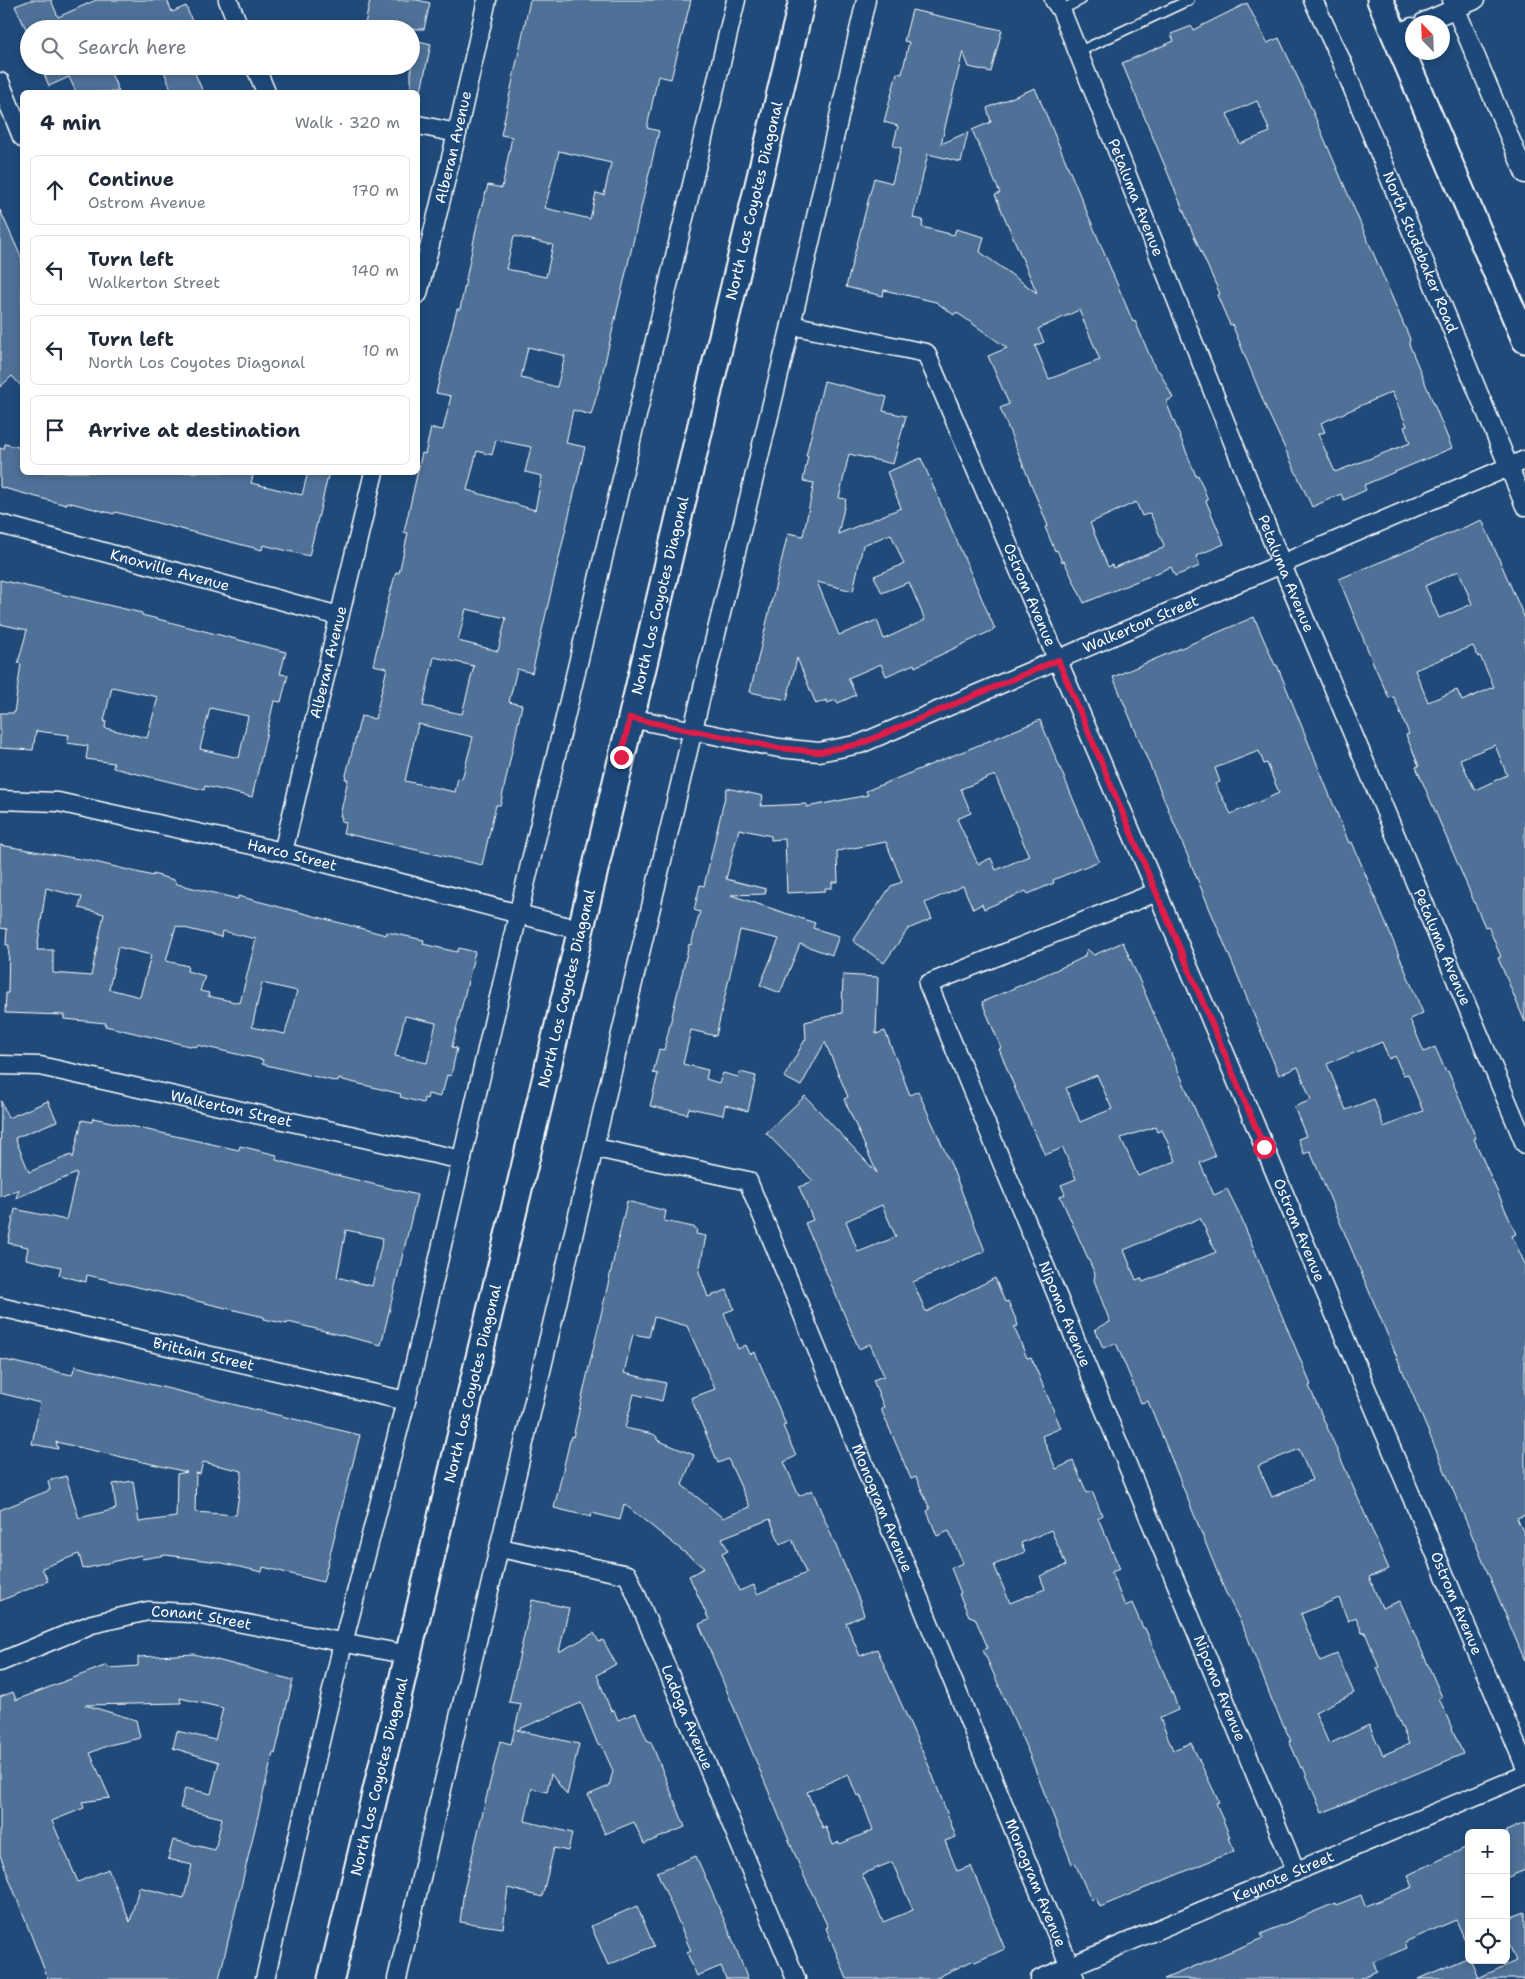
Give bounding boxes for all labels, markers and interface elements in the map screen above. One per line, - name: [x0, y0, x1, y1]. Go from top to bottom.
- north arrow: [1405, 15, 1450, 60]
- search box: [20, 20, 420, 75]
- icon: search: [38, 34, 66, 62]
- text: Search here: [78, 35, 187, 60]
- street label: Alberan Avenue: [430, 89, 476, 206]
- street label: North Los Coyotes Diagonal: [721, 99, 788, 302]
- text: 4 min: [40, 109, 101, 137]
- text: Walk · 320 m: [295, 112, 400, 133]
- street label: Petaluma Avenue: [1103, 136, 1168, 259]
- text: Continue: [88, 167, 174, 192]
- street label: North Studebaker Road: [1378, 168, 1463, 336]
- icon: ahead: [41, 176, 69, 204]
- text: 170 m: [352, 180, 399, 201]
- text: Ostrom Avenue: [88, 192, 206, 213]
- text: Turn left: [88, 247, 174, 272]
- icon: left: [41, 256, 69, 284]
- text: 140 m: [352, 260, 399, 281]
- text: Walkerton Street: [88, 272, 220, 293]
- text: Turn left: [88, 327, 174, 352]
- icon: left: [41, 336, 69, 364]
- text: 10 m: [362, 340, 399, 361]
- text: North Los Coyotes Diagonal: [88, 352, 305, 373]
- icon: arrive: [41, 416, 69, 444]
- text: Arrive at destination: [88, 418, 300, 443]
- street label: North Los Coyotes Diagonal: [627, 494, 694, 697]
- street label: Petaluma Avenue: [1253, 512, 1319, 635]
- street label: Ostrom Avenue: [999, 540, 1061, 650]
- street label: Knoxville Avenue: [108, 544, 232, 596]
- street label: Walkerton Street: [1080, 591, 1202, 658]
- street label: Alberan Avenue: [305, 604, 352, 721]
- route end: [610, 746, 633, 769]
- street label: Harco Street: [245, 834, 339, 876]
- street label: Petaluma Avenue: [1409, 886, 1476, 1009]
- street label: North Los Coyotes Diagonal: [533, 887, 600, 1090]
- street label: Walkerton Street: [169, 1085, 294, 1132]
- route start: [1253, 1136, 1276, 1159]
- street label: Ostrom Avenue: [1269, 1175, 1330, 1285]
- street label: Nipomo Avenue: [1034, 1258, 1096, 1370]
- street label: North Los Coyotes Diagonal: [439, 1282, 506, 1485]
- street label: Brittain Street: [151, 1333, 256, 1376]
- street label: Monogram Avenue: [847, 1441, 917, 1575]
- street label: Ostrom Avenue: [1426, 1548, 1487, 1658]
- street label: Conant Street: [151, 1601, 253, 1635]
- street label: Nipomo Avenue: [1189, 1632, 1251, 1744]
- street label: Ladoga Avenue: [656, 1662, 718, 1773]
- street label: North Los Coyotes Diagonal: [346, 1675, 413, 1878]
- street label: Monogram Avenue: [1000, 1816, 1071, 1950]
- map controls: [1465, 1829, 1510, 1964]
- button: +: [1465, 1829, 1510, 1874]
- street label: Keynote Street: [1230, 1846, 1337, 1907]
- button: −: [1465, 1874, 1510, 1919]
- button: locate: [1465, 1919, 1510, 1964]

